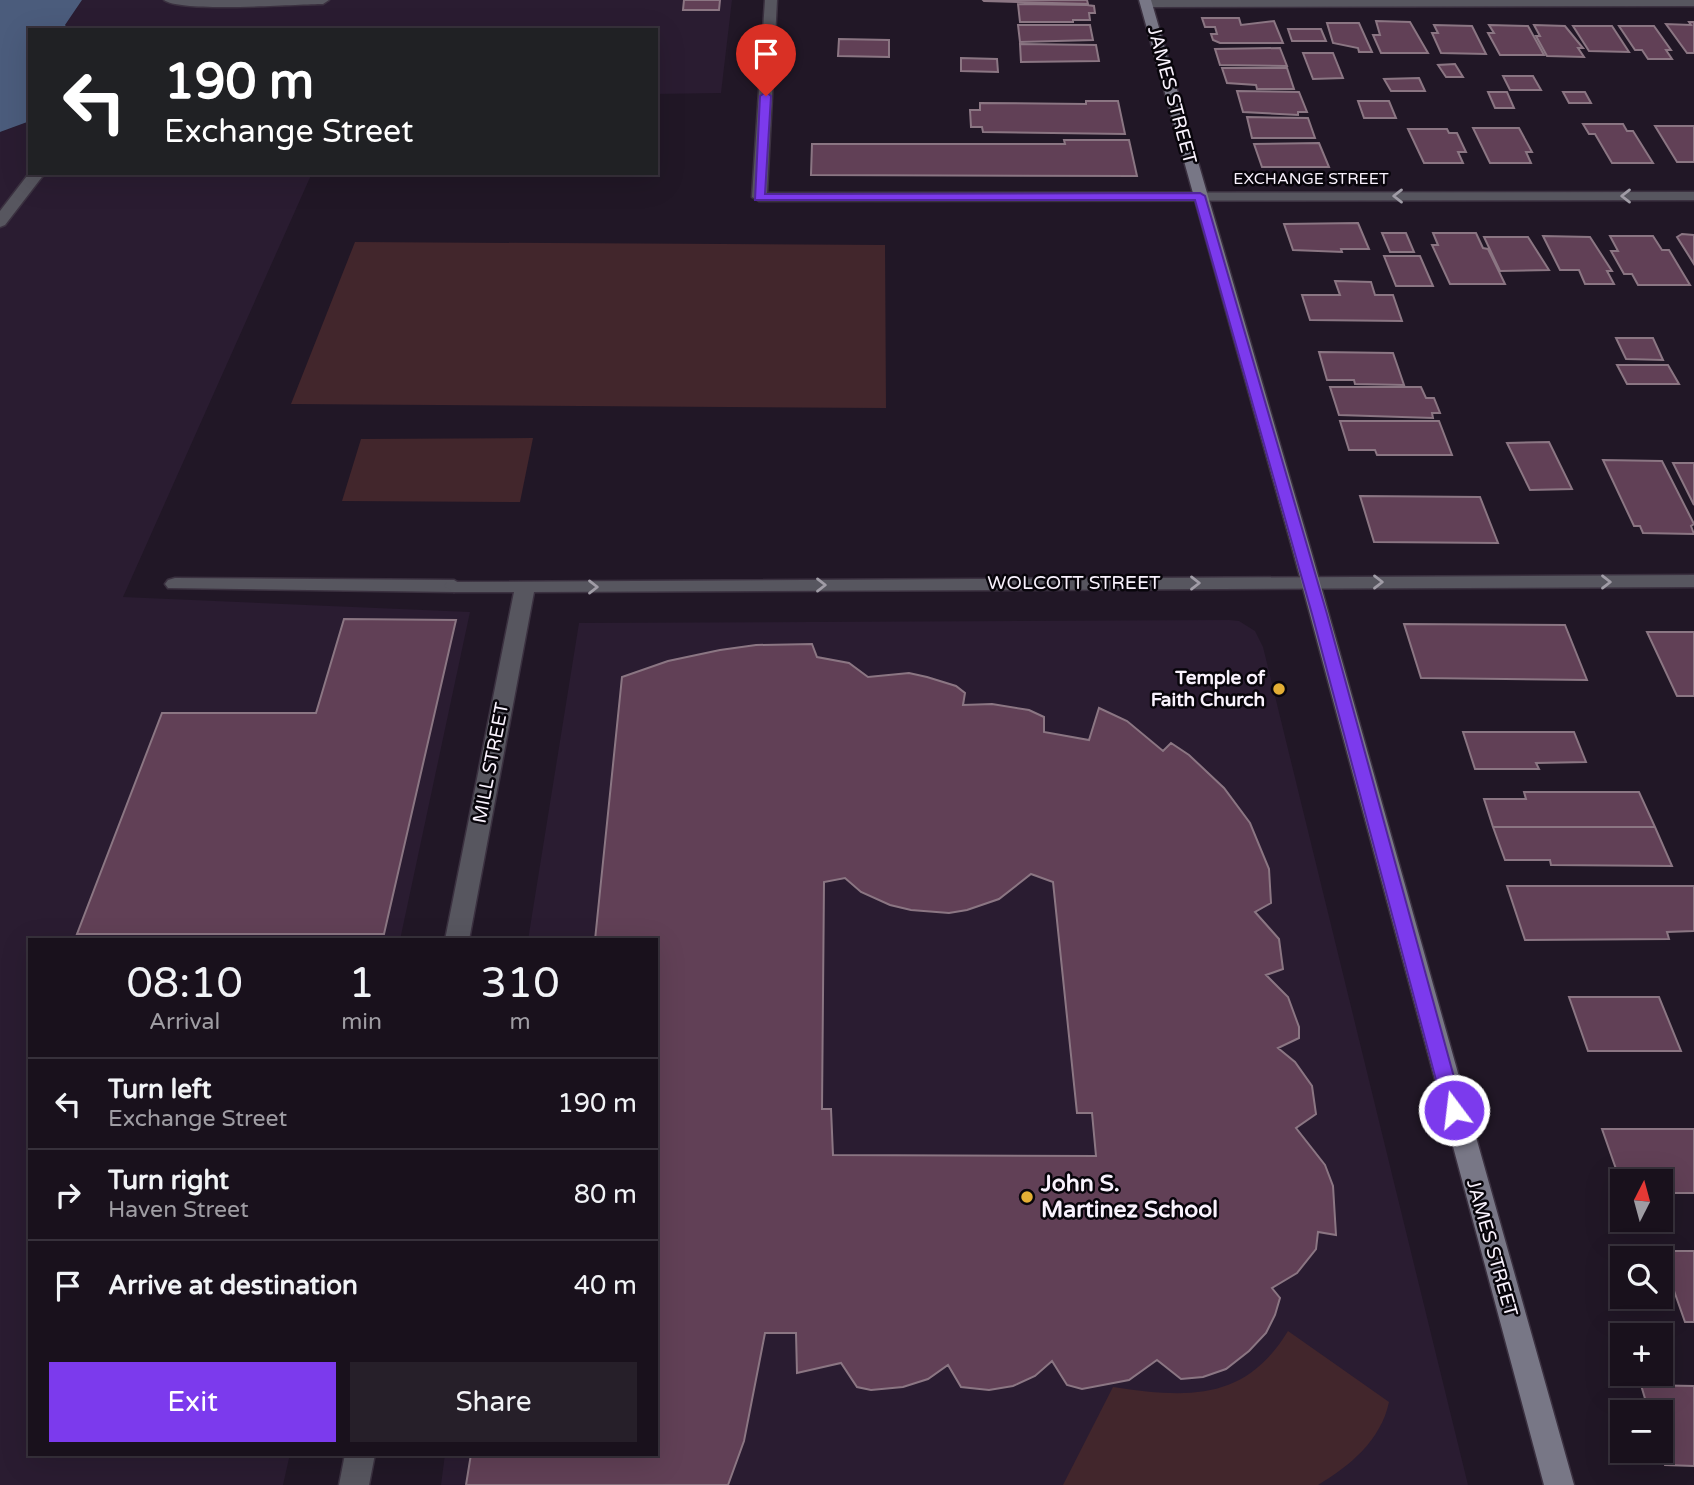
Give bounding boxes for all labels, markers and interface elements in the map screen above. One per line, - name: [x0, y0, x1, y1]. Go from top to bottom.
- pin: [736, 24, 796, 96]
- street label: JAMES STREET: [1143, 24, 1201, 167]
- icon: arrive: [747, 35, 785, 73]
- text: 190 m: [164, 53, 314, 112]
- icon: left: [49, 56, 140, 147]
- text: Exchange Street: [164, 113, 413, 151]
- street label: EXCHANGE STREET: [1233, 169, 1389, 189]
- one-way arrow: [1393, 188, 1403, 204]
- one-way arrow: [1620, 188, 1631, 204]
- street label: WOLCOTT STREET: [987, 572, 1161, 594]
- one-way arrow: [1373, 574, 1384, 590]
- one-way arrow: [1601, 574, 1611, 590]
- one-way arrow: [1190, 575, 1201, 591]
- one-way arrow: [816, 577, 826, 593]
- one-way arrow: [588, 579, 599, 595]
- place label: Temple of Faith Church: [1151, 667, 1266, 711]
- marker: Temple of Faith Church: [1271, 681, 1287, 697]
- street label: MILL STREET: [469, 700, 514, 825]
- text: 08:10: [126, 958, 243, 1009]
- text: 1: [348, 958, 375, 1009]
- text: 310: [480, 958, 560, 1009]
- text: Arrival: [149, 1008, 220, 1036]
- text: min: [341, 1008, 382, 1036]
- text: m: [509, 1008, 531, 1036]
- position arrow: [1417, 1073, 1491, 1147]
- text: Turn left: [108, 1074, 211, 1105]
- icon: left: [49, 1085, 87, 1123]
- text: 190 m: [557, 1088, 637, 1119]
- text: Exchange Street: [108, 1105, 287, 1133]
- text: Turn right: [108, 1165, 229, 1196]
- north arrow: [1610, 1169, 1673, 1232]
- map controls: [1610, 1169, 1673, 1463]
- place label: John S. Martinez School: [1040, 1170, 1218, 1224]
- icon: right: [49, 1176, 87, 1214]
- street label: JAMES STREET: [1462, 1177, 1522, 1320]
- text: 80 m: [574, 1179, 637, 1210]
- marker: John S. Martinez School: [1019, 1189, 1035, 1205]
- text: Haven Street: [108, 1196, 249, 1224]
- button: search: [1610, 1246, 1673, 1309]
- icon: arrive: [49, 1267, 87, 1305]
- text: Arrive at destination: [108, 1270, 358, 1301]
- text: 40 m: [574, 1270, 637, 1301]
- button: +: [1610, 1323, 1673, 1386]
- button: Exit: [49, 1362, 336, 1442]
- button: Share: [350, 1362, 637, 1442]
- button: −: [1610, 1400, 1673, 1463]

